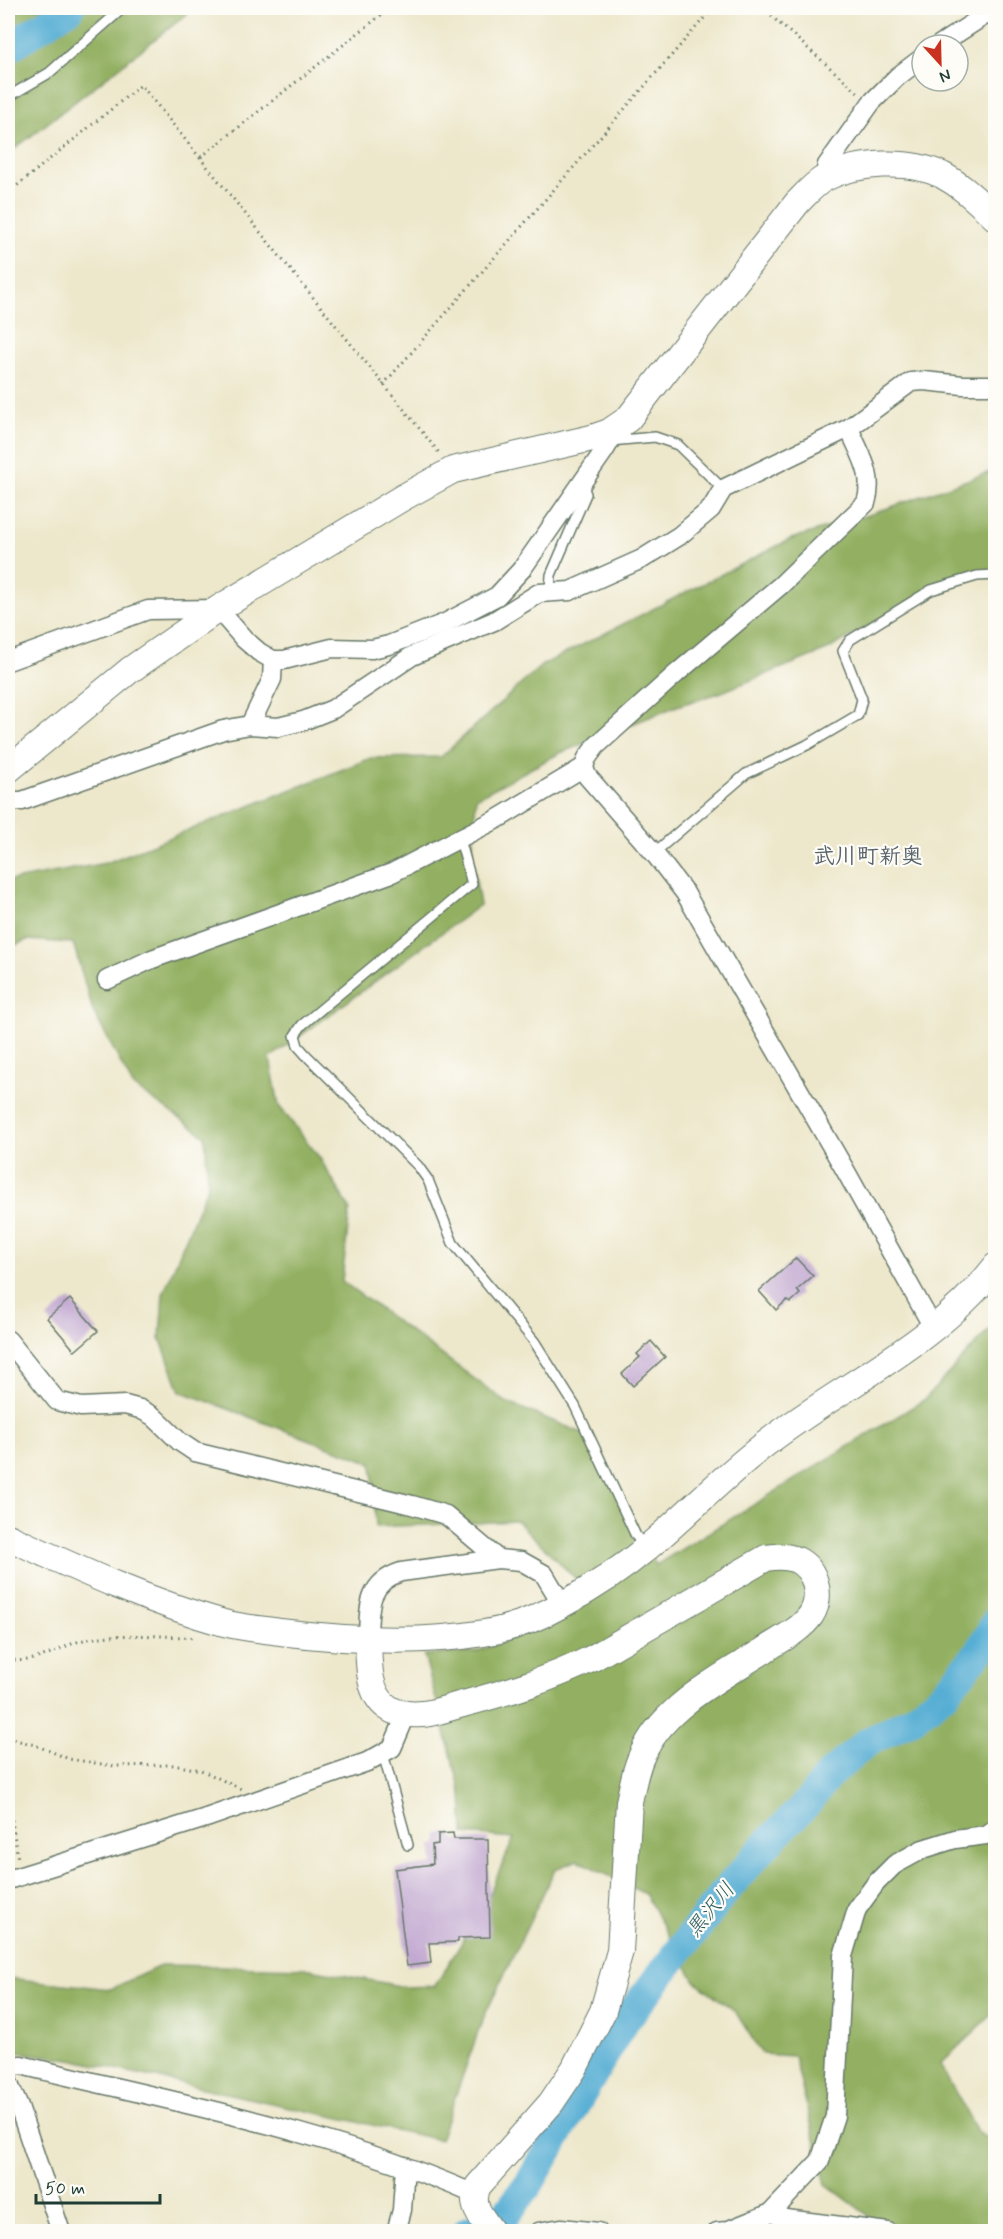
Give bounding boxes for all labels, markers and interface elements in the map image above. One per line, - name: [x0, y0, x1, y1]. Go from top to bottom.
- north arrow: [910, 33, 970, 93]
- text: N: [936, 64, 954, 87]
- district label: 武川町新奥: [813, 843, 923, 871]
- water label: 黒沢川: [680, 1877, 742, 1943]
- scale bar: [36, 2167, 160, 2205]
- text: 50 m: [45, 2177, 85, 2201]

